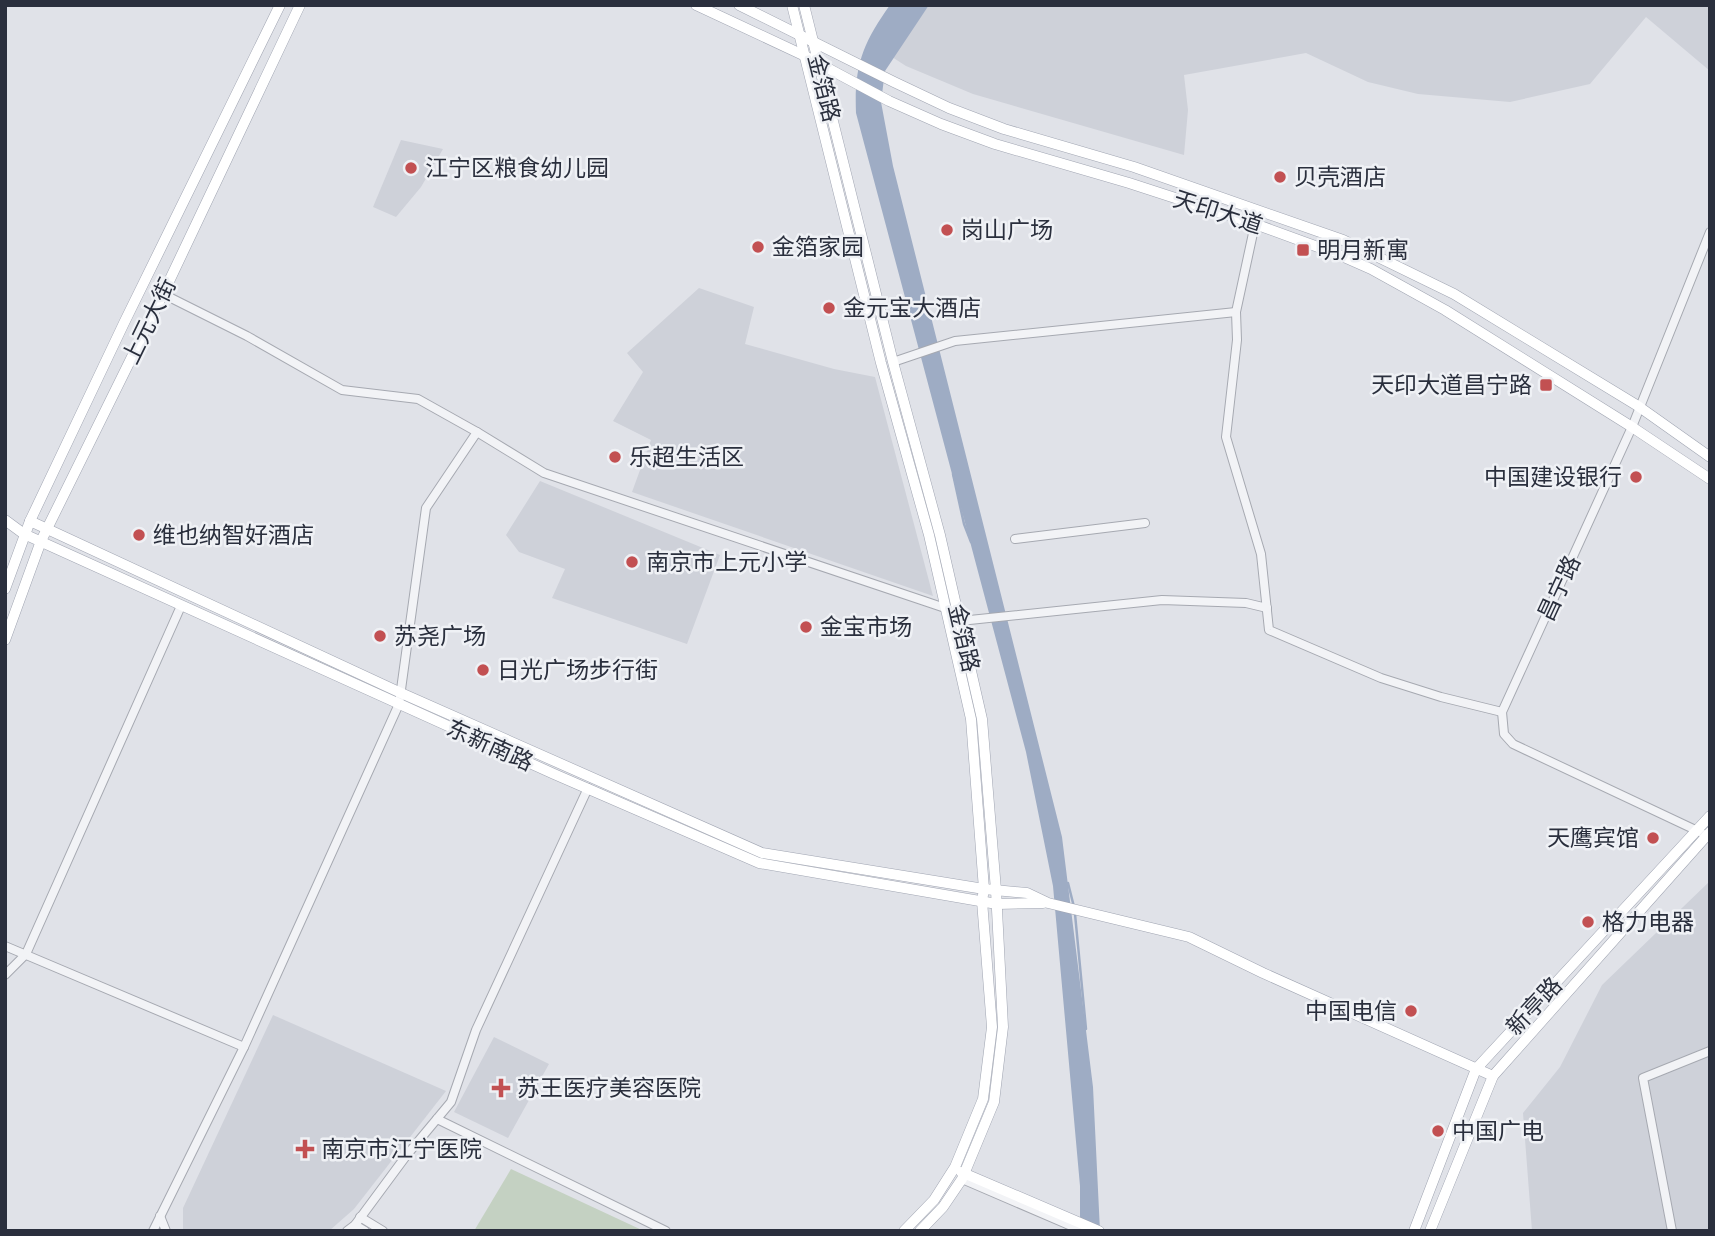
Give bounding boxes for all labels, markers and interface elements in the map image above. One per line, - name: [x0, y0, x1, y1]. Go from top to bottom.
- street label: 金箔路: [802, 51, 846, 125]
- place label: 江宁区粮食幼儿园: [425, 154, 609, 182]
- marker: 江宁区粮食幼儿园: [403, 160, 419, 176]
- place label: 贝壳酒店: [1294, 163, 1386, 191]
- marker: 贝壳酒店: [1272, 169, 1288, 185]
- street label: 天印大道: [1170, 184, 1266, 240]
- place label: 岗山广场: [961, 216, 1053, 244]
- marker: 岗山广场: [939, 222, 955, 238]
- place label: 金箔家园: [772, 233, 864, 261]
- place label: 明月新寓: [1317, 236, 1409, 264]
- marker: 金箔家园: [750, 239, 766, 255]
- marker: 明月新寓: [1295, 242, 1311, 258]
- street label: 上元大街: [116, 274, 182, 368]
- place label: 金元宝大酒店: [843, 294, 981, 322]
- marker: 金元宝大酒店: [821, 300, 837, 316]
- place label: 天印大道昌宁路: [1371, 371, 1532, 399]
- marker: 天印大道昌宁路: [1538, 377, 1554, 393]
- place label: 乐超生活区: [629, 443, 744, 471]
- marker: 乐超生活区: [607, 449, 623, 465]
- place label: 中国建设银行: [1484, 463, 1622, 491]
- marker: 中国建设银行: [1628, 469, 1644, 485]
- place label: 维也纳智好酒店: [153, 521, 314, 549]
- marker: 维也纳智好酒店: [131, 527, 147, 543]
- place label: 南京市上元小学: [646, 548, 807, 576]
- street label: 昌宁路: [1532, 551, 1586, 625]
- marker: 南京市上元小学: [624, 554, 640, 570]
- street label: 金箔路: [943, 601, 985, 675]
- place label: 金宝市场: [820, 613, 912, 641]
- marker: 金宝市场: [798, 619, 814, 635]
- place label: 苏尧广场: [394, 622, 486, 650]
- marker: 苏尧广场: [372, 628, 388, 644]
- place label: 日光广场步行街: [497, 656, 658, 684]
- marker: 日光广场步行街: [475, 662, 491, 678]
- street label: 东新南路: [442, 714, 538, 776]
- place label: 天鹰宾馆: [1547, 824, 1639, 852]
- marker: 天鹰宾馆: [1645, 830, 1661, 846]
- place label: 格力电器: [1602, 908, 1694, 936]
- marker: 格力电器: [1580, 914, 1596, 930]
- street label: 新亭路: [1500, 971, 1568, 1041]
- place label: 中国电信: [1305, 997, 1397, 1025]
- marker: 中国电信: [1403, 1003, 1419, 1019]
- place label: 苏王医疗美容医院: [517, 1074, 701, 1102]
- marker: 苏王医疗美容医院: [491, 1078, 511, 1098]
- place label: 中国广电: [1452, 1117, 1544, 1145]
- marker: 中国广电: [1430, 1123, 1446, 1139]
- place label: 南京市江宁医院: [321, 1135, 482, 1163]
- marker: 南京市江宁医院: [295, 1139, 315, 1159]

